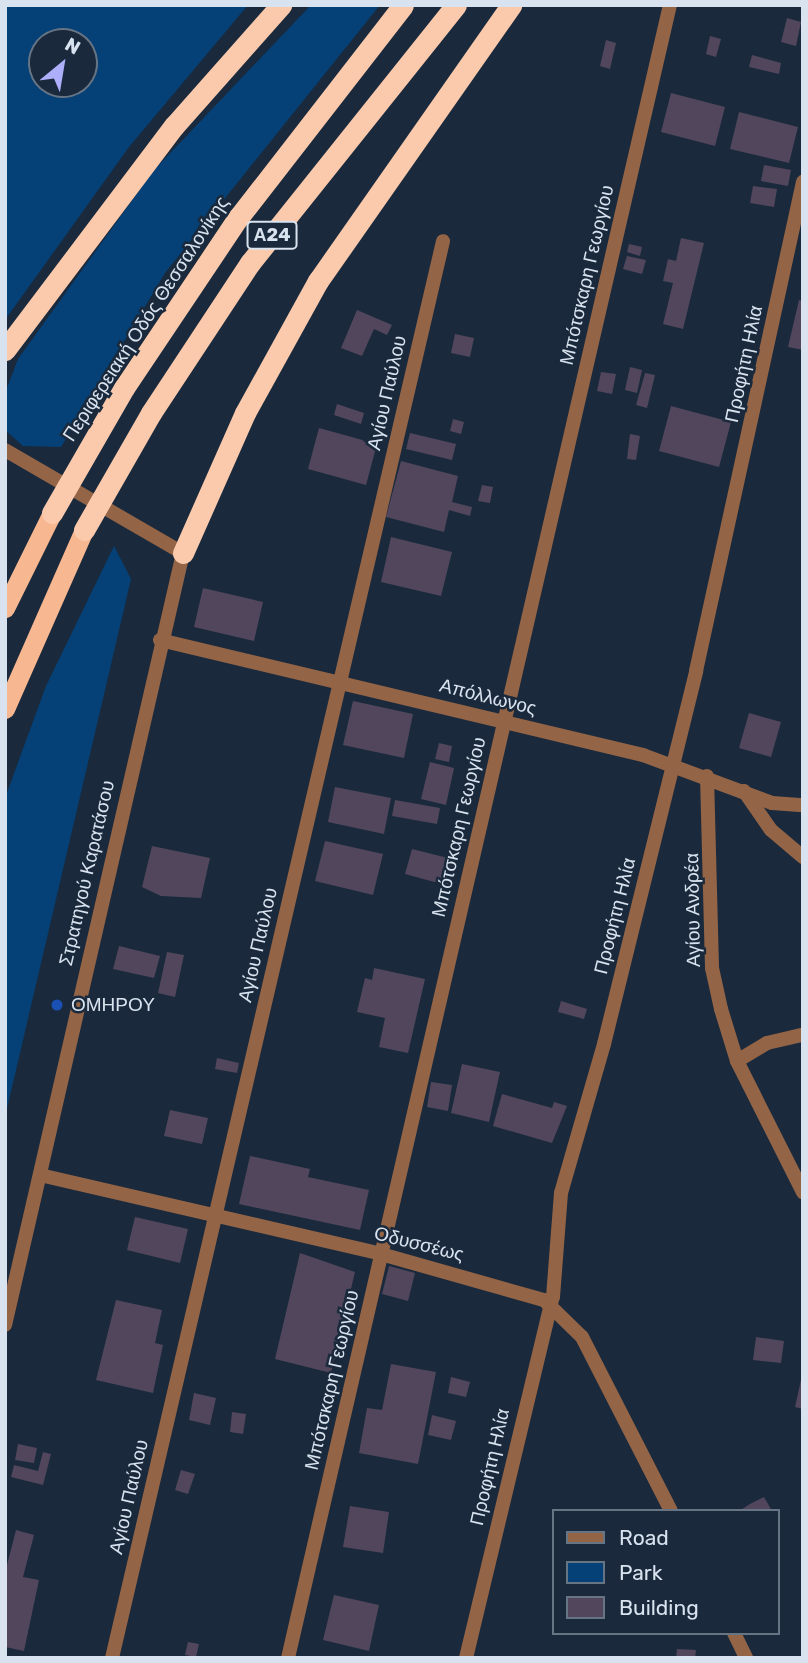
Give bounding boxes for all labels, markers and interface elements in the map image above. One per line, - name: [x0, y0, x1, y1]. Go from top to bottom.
- north arrow: [28, 28, 98, 98]
- text: N: [61, 33, 84, 59]
- street label: Μπότσκαρη Γεωργίου: [555, 183, 619, 367]
- street label: Περιφερειακή Οδός Θεσσαλονίκης: [58, 192, 234, 446]
- road number: Α24: [246, 220, 298, 249]
- street label: Προφήτη Ηλία: [720, 303, 768, 425]
- street label: Αγίου Παύλου: [363, 333, 411, 453]
- street label: Απόλλωνος: [437, 674, 539, 720]
- street label: Μπότσκαρη Γεωργίου: [427, 735, 491, 919]
- street label: Στρατηγού Καρατάσου: [55, 778, 119, 968]
- street label: Αγίου Ανδρέα: [681, 853, 705, 967]
- street label: Προφήτη Ηλία: [590, 855, 640, 977]
- street label: Αγίου Παύλου: [234, 885, 282, 1005]
- place label: ΟΜΗΡΟΥ: [71, 994, 155, 1016]
- marker: ΟΜΗΡΟΥ: [49, 997, 65, 1013]
- street label: Οδυσσέως: [372, 1222, 466, 1266]
- street label: Μπότσκαρη Γεωργίου: [300, 1288, 364, 1472]
- street label: Προφήτη Ηλία: [465, 1406, 515, 1528]
- street label: Αγίου Παύλου: [105, 1437, 153, 1557]
- legend: [552, 1509, 780, 1635]
- text: Road: [619, 1525, 669, 1550]
- text: Park: [619, 1560, 663, 1585]
- text: Building: [619, 1595, 699, 1620]

